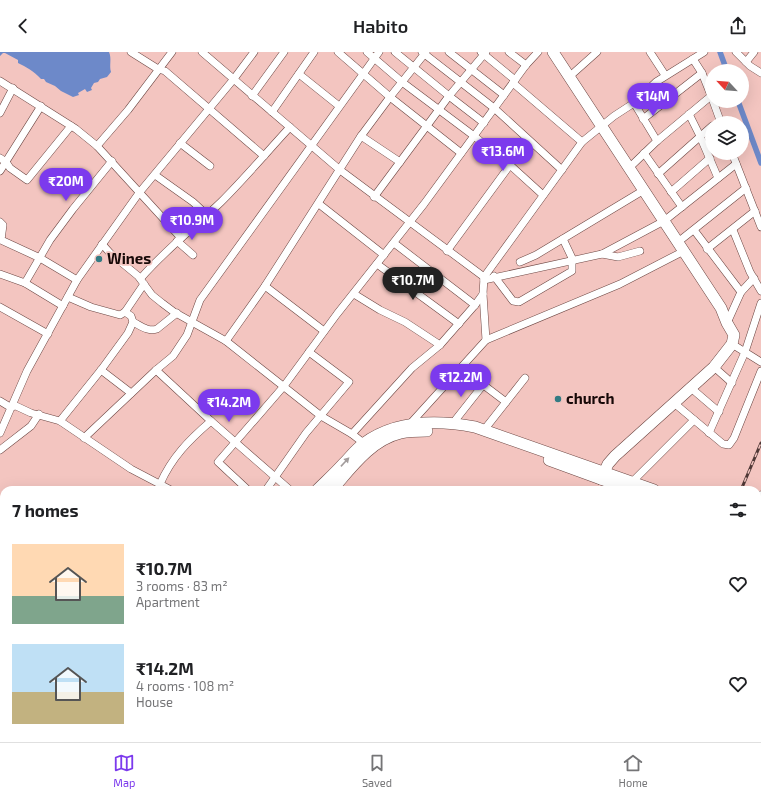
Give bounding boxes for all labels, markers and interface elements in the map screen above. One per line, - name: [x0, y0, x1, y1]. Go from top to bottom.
- icon: back: [12, 15, 34, 37]
- text: Habito: [353, 15, 408, 37]
- icon: share: [727, 15, 749, 37]
- north arrow: [705, 64, 749, 108]
- map controls: [705, 64, 749, 160]
- pin: ₹14M: [629, 83, 677, 117]
- text: ₹14M: [636, 88, 670, 104]
- button: layers: [705, 116, 749, 160]
- pin: ₹13.6M: [470, 138, 536, 172]
- text: ₹13.6M: [481, 143, 525, 159]
- pin: ₹20M: [42, 168, 90, 202]
- text: ₹20M: [48, 173, 84, 189]
- pin: ₹10.9M: [159, 207, 225, 241]
- text: ₹10.9M: [170, 212, 214, 228]
- place label: Wines: [107, 249, 151, 267]
- marker: Wines: [94, 254, 104, 264]
- pin: ₹10.7M: [380, 267, 446, 301]
- text: ₹10.7M: [391, 272, 435, 288]
- pin: ₹12.2M: [428, 364, 494, 398]
- text: ₹12.2M: [439, 369, 483, 385]
- pin: ₹14.2M: [196, 389, 262, 423]
- place label: church: [566, 389, 614, 407]
- text: ₹14.2M: [207, 394, 251, 410]
- marker: church: [553, 394, 563, 404]
- one-way arrow: [340, 457, 349, 467]
- icon: filters: [727, 499, 749, 521]
- text: 7 homes: [12, 500, 79, 520]
- text: ₹10.7M: [136, 558, 192, 578]
- icon: home: [44, 560, 92, 608]
- icon: heart: [727, 573, 749, 595]
- text: 3 rooms · 83 m²: [136, 578, 228, 594]
- text: Apartment: [136, 594, 200, 610]
- text: ₹14.2M: [136, 658, 194, 678]
- icon: home: [44, 660, 92, 708]
- icon: heart: [727, 673, 749, 695]
- text: 4 rooms · 108 m²: [136, 678, 234, 694]
- text: House: [136, 694, 173, 710]
- tab: Map: [113, 752, 135, 789]
- tab: Saved: [362, 752, 392, 789]
- tab: Home: [619, 752, 648, 789]

